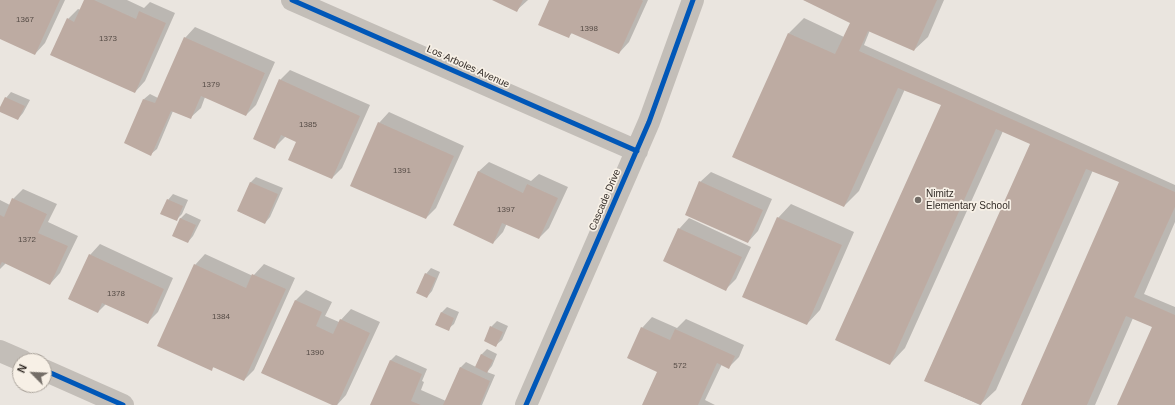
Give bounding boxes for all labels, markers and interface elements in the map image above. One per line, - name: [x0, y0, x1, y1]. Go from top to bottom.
- house number: 1367: [16, 15, 34, 25]
- house number: 1398: [580, 24, 598, 34]
- house number: 1373: [99, 34, 117, 44]
- street label: Los Arboles Avenue: [425, 43, 511, 91]
- house number: 1379: [202, 80, 220, 90]
- house number: 1385: [299, 120, 317, 130]
- house number: 1391: [393, 166, 411, 176]
- street label: Cascade Drive: [587, 167, 623, 233]
- place label: Nimitz Elementary School: [926, 188, 1010, 212]
- marker: Nimitz Elementary School: [913, 195, 923, 205]
- house number: 1397: [497, 205, 515, 215]
- house number: 1372: [18, 235, 36, 245]
- house number: 1378: [107, 289, 125, 299]
- house number: 1384: [212, 312, 230, 322]
- house number: 1390: [306, 348, 324, 358]
- north arrow: [12, 353, 52, 393]
- house number: 572: [673, 361, 687, 371]
- text: N: [15, 362, 29, 375]

